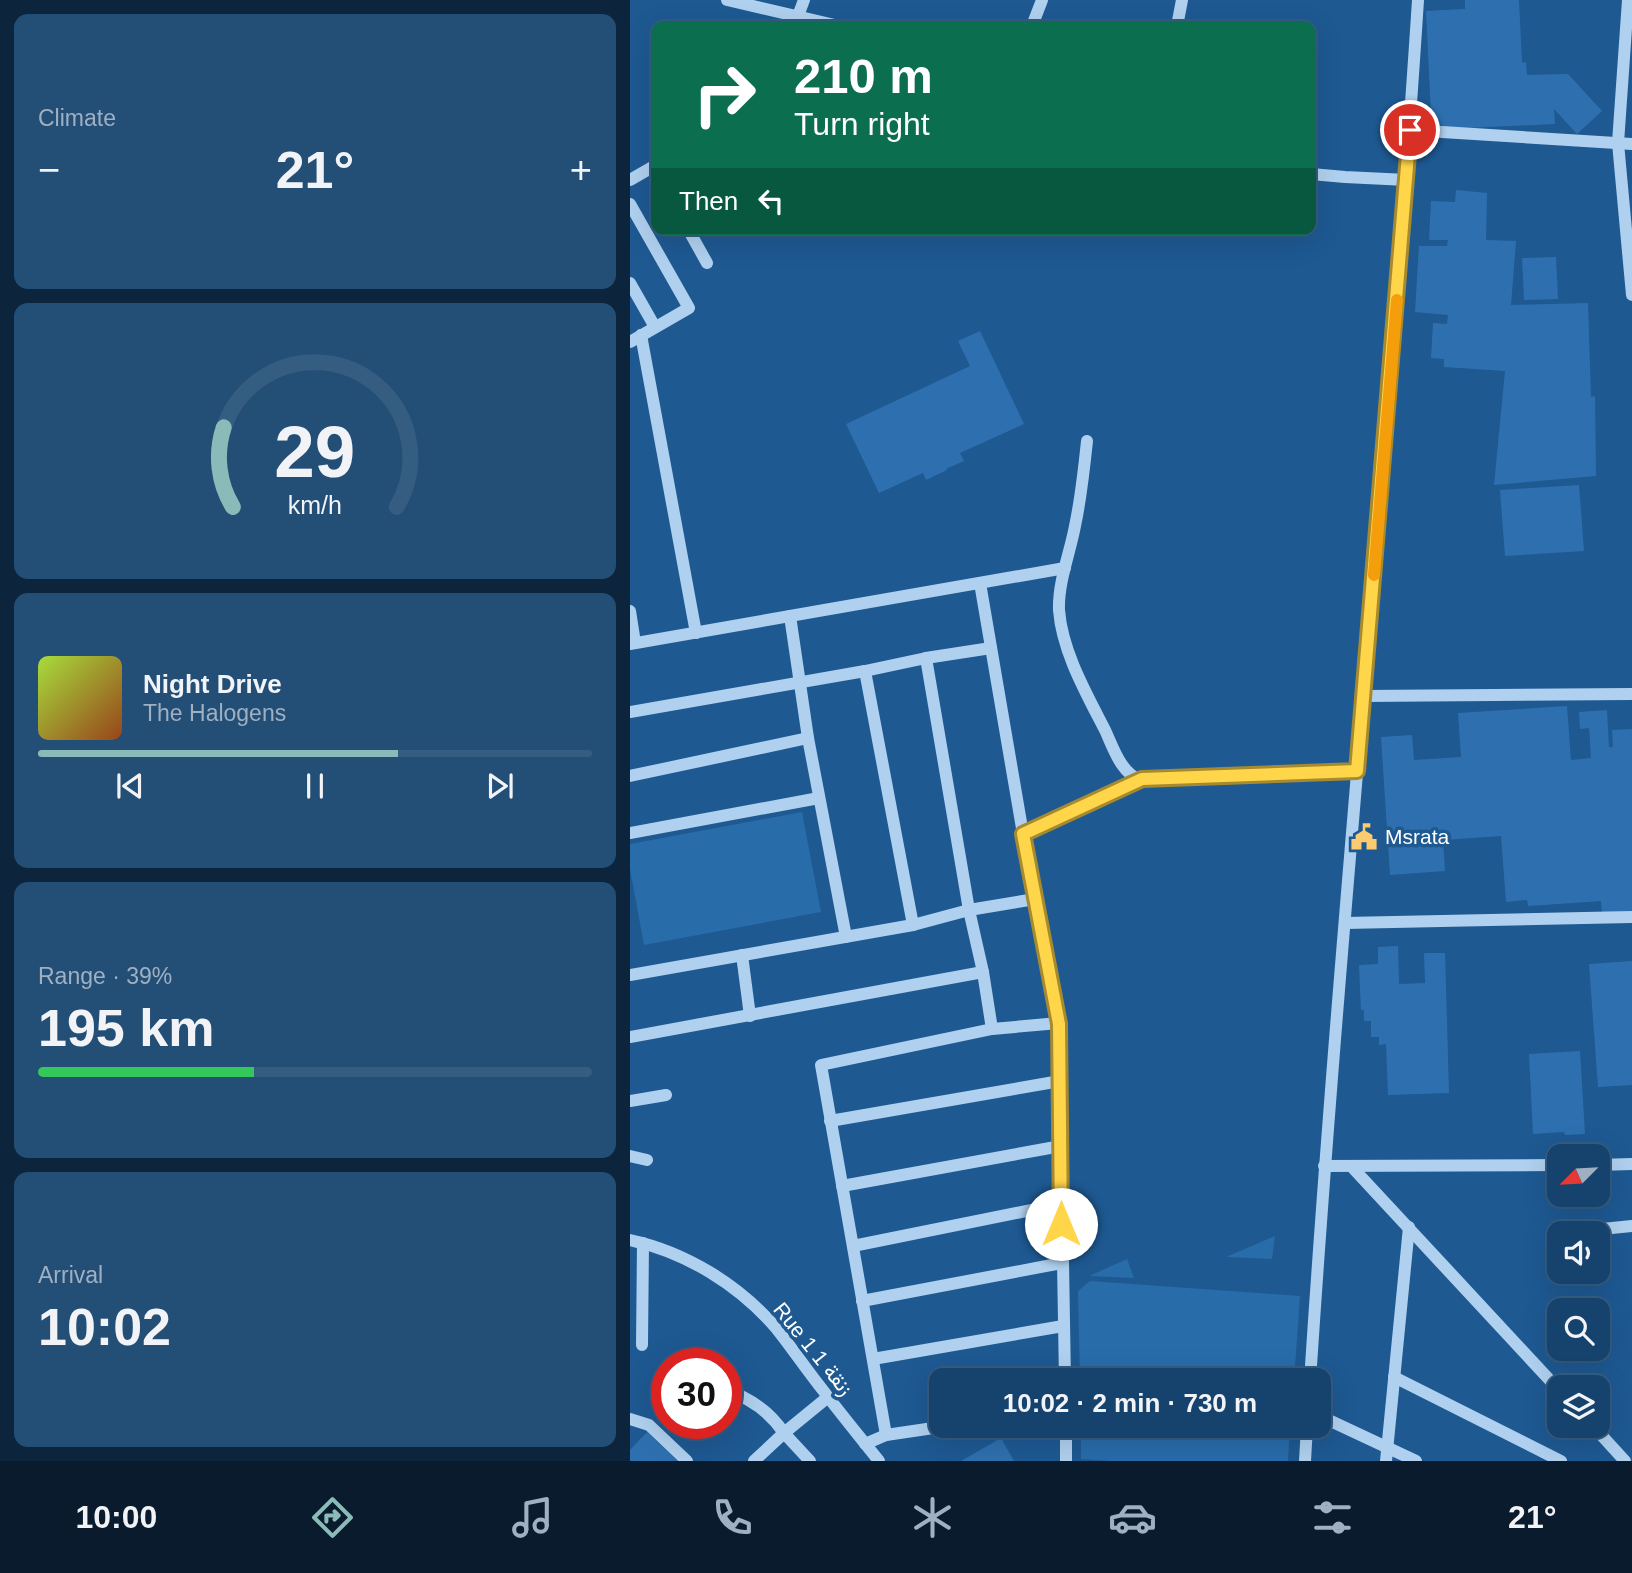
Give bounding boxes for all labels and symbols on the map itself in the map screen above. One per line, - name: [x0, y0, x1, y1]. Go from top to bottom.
- pin: [1380, 100, 1440, 160]
- public building icon: Msrata: [1349, 822, 1379, 852]
- place label: Msrata: [1385, 825, 1450, 848]
- north arrow: [1547, 1144, 1610, 1208]
- position arrow: [1024, 1187, 1098, 1261]
- street label: Rue 1 زنقة 1: [768, 1298, 858, 1401]
- speed limit sign: 30: [651, 1348, 742, 1439]

